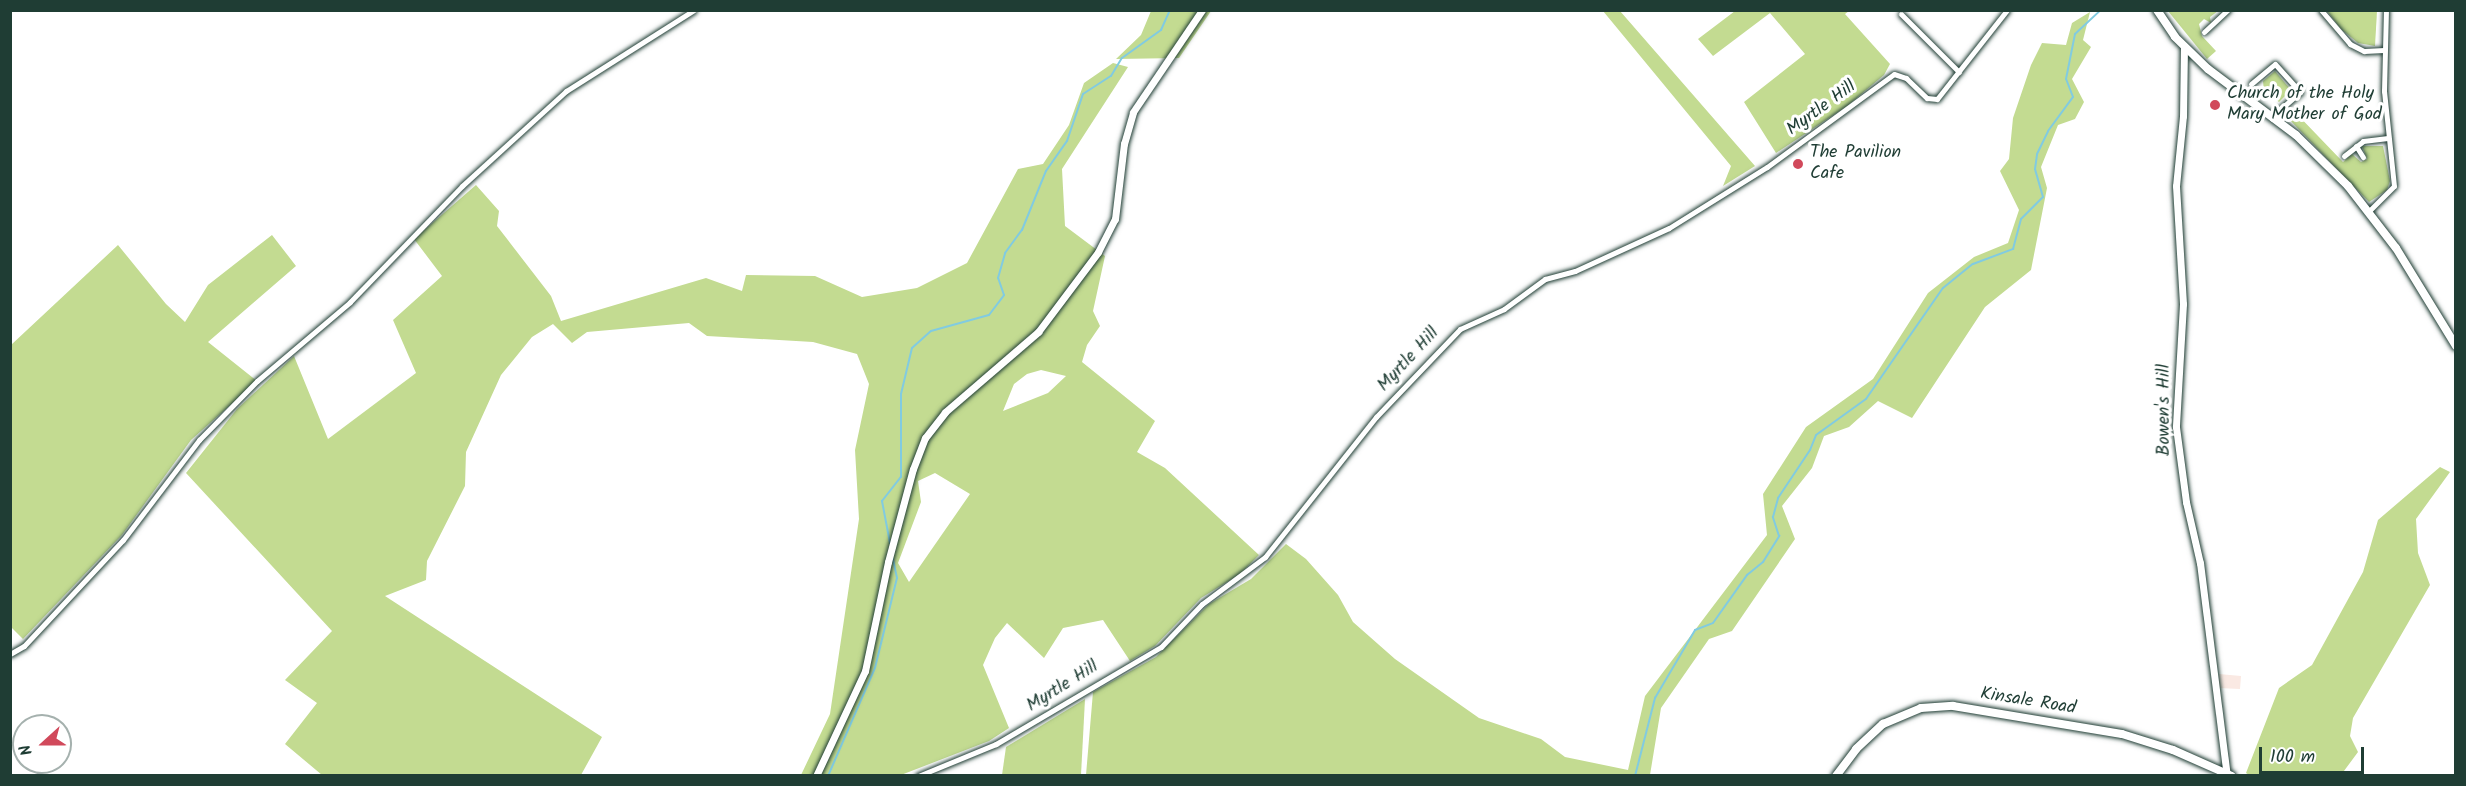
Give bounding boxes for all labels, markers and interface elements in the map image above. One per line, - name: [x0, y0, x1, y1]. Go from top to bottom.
- street label: Myrtle Hill: [1783, 77, 1861, 141]
- place label: Church of the Holy Mary Mother of God: [2227, 84, 2382, 127]
- marker: Church of the Holy Mary Mother of God: [2208, 98, 2222, 112]
- place label: The Pavilion Cafe: [1810, 143, 1901, 186]
- marker: The Pavilion Cafe: [1791, 157, 1805, 171]
- street label: Myrtle Hill: [1374, 323, 1444, 397]
- street label: Bowen's Hill: [2154, 364, 2176, 456]
- street label: Myrtle Hill: [1023, 657, 1103, 717]
- street label: Kinsale Road: [1979, 684, 2077, 720]
- north arrow: [12, 714, 72, 774]
- scale bar: [2262, 735, 2367, 773]
- text: N: [13, 741, 40, 759]
- text: 100 m: [2270, 743, 2315, 772]

